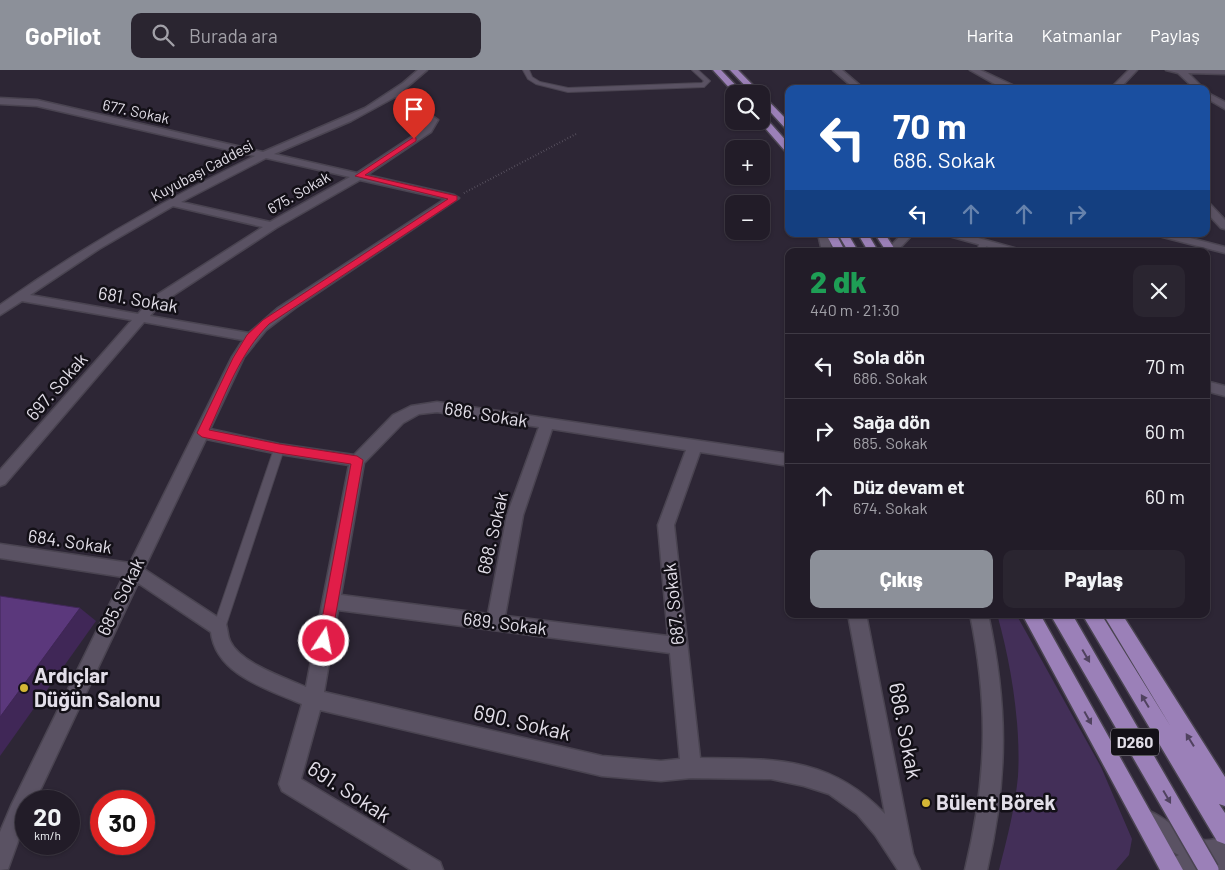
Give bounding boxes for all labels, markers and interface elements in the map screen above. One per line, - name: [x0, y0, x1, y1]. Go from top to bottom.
- search box: [131, 13, 481, 58]
- text: GoPilot: [25, 21, 101, 50]
- icon: search: [149, 21, 177, 49]
- text: Burada ara: [189, 24, 278, 47]
- text: Harita: [966, 24, 1014, 46]
- text: Katmanlar: [1042, 24, 1122, 46]
- text: Paylaş: [1150, 24, 1200, 46]
- map controls: [725, 85, 770, 240]
- button: search: [725, 85, 770, 130]
- pin: [393, 88, 435, 139]
- street label: 677. Sokak: [101, 95, 172, 127]
- icon: arrive: [400, 95, 428, 123]
- text: 70 m: [893, 104, 967, 146]
- icon: left: [810, 105, 875, 170]
- street label: Kuyubaşı Caddesi: [148, 136, 256, 205]
- button: +: [725, 140, 770, 185]
- text: 686. Sokak: [893, 146, 996, 172]
- street label: 675. Sokak: [264, 167, 333, 217]
- button: −: [725, 195, 770, 240]
- icon: left: [904, 200, 932, 228]
- icon: ahead: [957, 200, 985, 228]
- icon: ahead: [1010, 200, 1038, 228]
- icon: right: [1063, 200, 1091, 228]
- text: 2 dk: [810, 263, 867, 299]
- button: close: [1133, 265, 1185, 317]
- street label: 681. Sokak: [97, 281, 180, 317]
- text: 440 m · 21:30: [810, 300, 900, 319]
- text: Sola dön: [853, 345, 925, 368]
- street label: 697. Sokak: [21, 348, 92, 425]
- icon: left: [810, 352, 838, 380]
- text: 70 m: [1146, 355, 1185, 378]
- text: 686. Sokak: [853, 368, 928, 387]
- street label: 686. Sokak: [443, 397, 529, 431]
- text: Sağa dön: [853, 410, 930, 433]
- icon: right: [810, 417, 838, 445]
- text: 60 m: [1145, 420, 1185, 443]
- text: 685. Sokak: [853, 433, 928, 452]
- text: Düz devam et: [853, 475, 965, 498]
- icon: ahead: [810, 482, 838, 510]
- text: 60 m: [1145, 485, 1185, 508]
- street label: 688. Sokak: [472, 489, 512, 576]
- text: 674. Sokak: [853, 498, 927, 517]
- street label: 684. Sokak: [27, 524, 114, 558]
- button: Çıkış: [810, 550, 993, 608]
- button: Paylaş: [1003, 550, 1185, 608]
- street label: 685. Sokak: [92, 554, 148, 639]
- street label: 687. Sokak: [658, 562, 688, 646]
- street label: 689. Sokak: [462, 607, 548, 639]
- position arrow: [297, 614, 349, 666]
- one-way arrow: [1081, 649, 1090, 663]
- place label: Ardıçlar Düğün Salonu: [34, 662, 160, 711]
- street label: 686. Sokak: [885, 680, 928, 781]
- marker: Ardıçlar Düğün Salonu: [18, 682, 30, 694]
- one-way arrow: [1140, 695, 1149, 708]
- street label: 690. Sokak: [471, 698, 573, 745]
- one-way arrow: [1084, 710, 1092, 725]
- road number: D260: [1111, 729, 1159, 756]
- one-way arrow: [1186, 734, 1195, 747]
- street label: 691. Sokak: [304, 755, 396, 827]
- place label: Bülent Börek: [936, 789, 1056, 814]
- speed limit sign: 30: [90, 790, 155, 855]
- one-way arrow: [1162, 790, 1171, 803]
- marker: Bülent Börek: [920, 797, 932, 809]
- text: 20: [33, 801, 62, 831]
- text: km/h: [34, 828, 61, 842]

